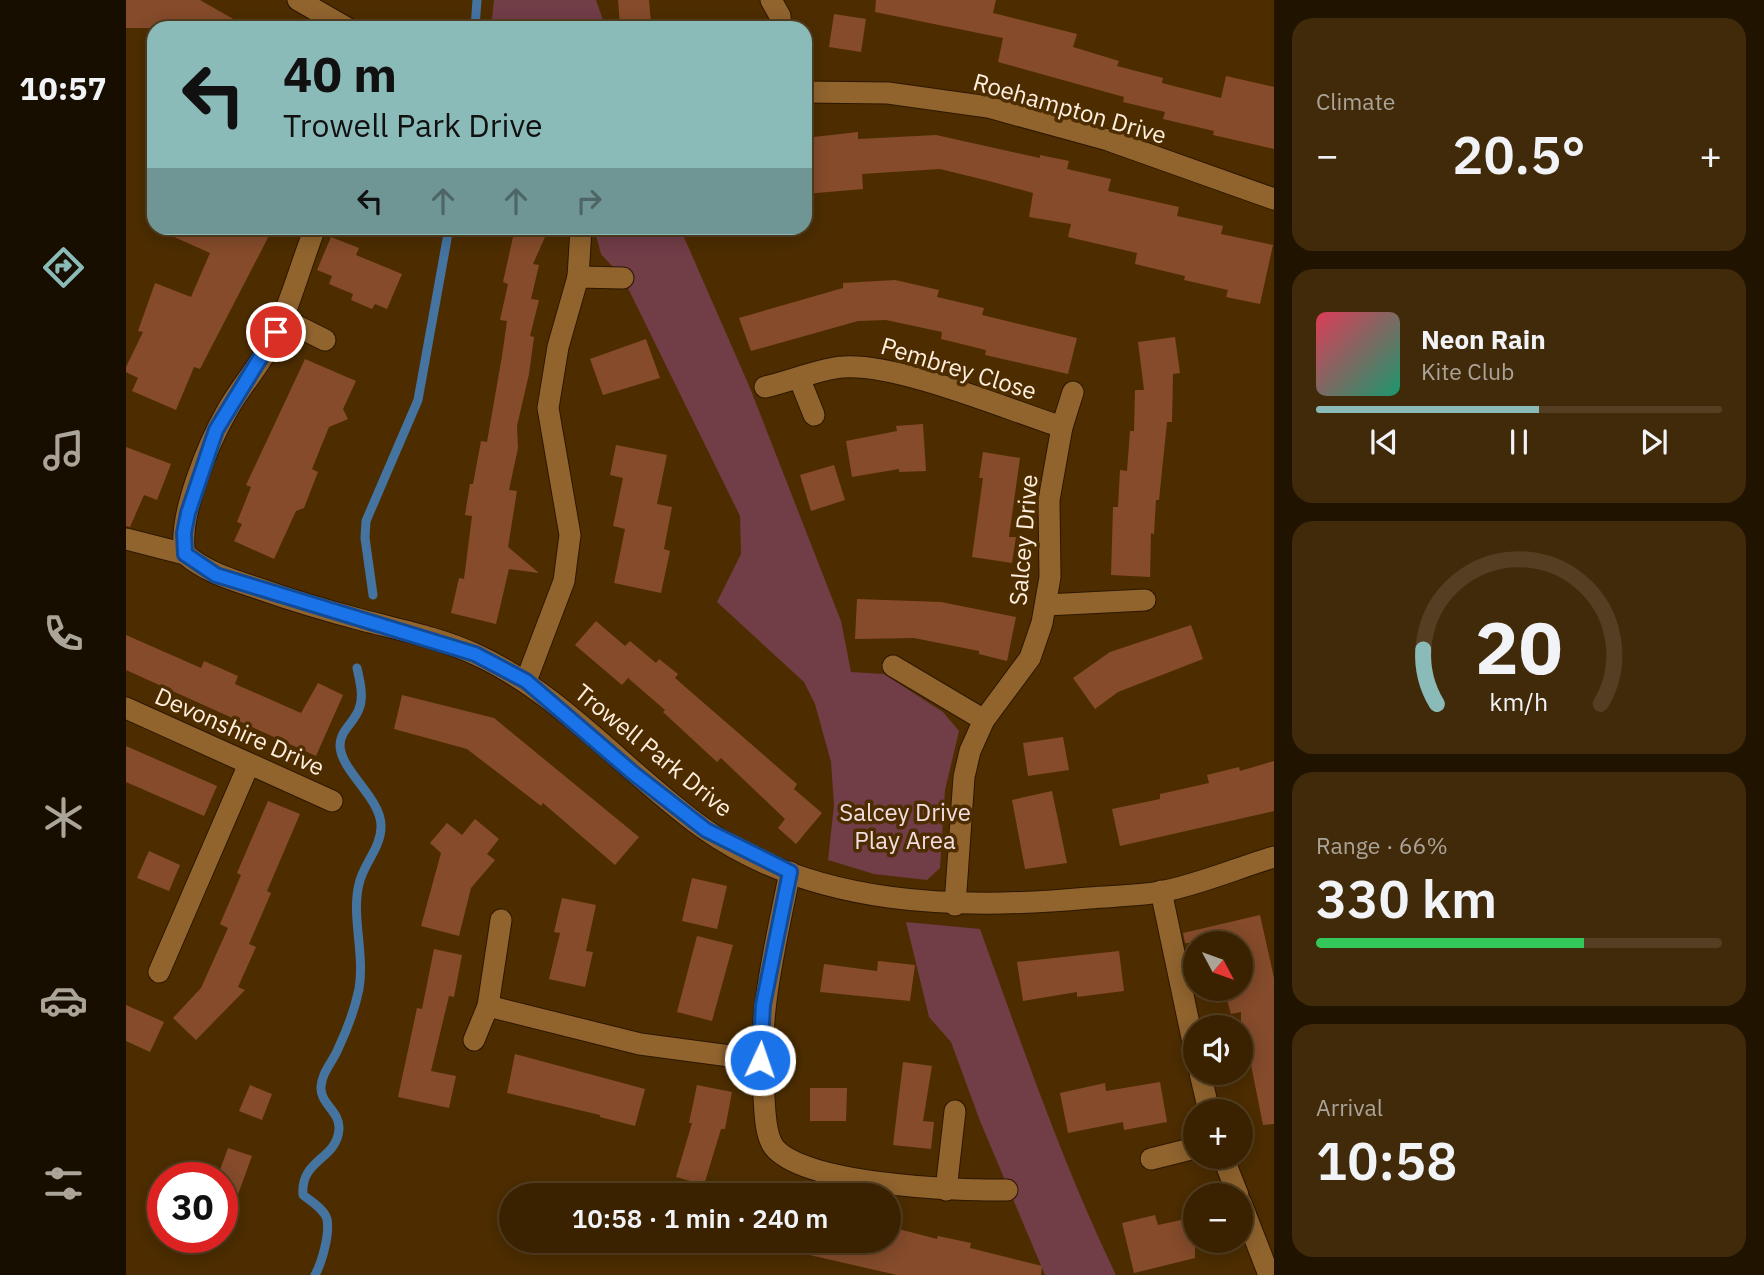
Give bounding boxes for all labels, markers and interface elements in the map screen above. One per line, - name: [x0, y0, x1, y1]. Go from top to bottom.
- text: 40 m: [283, 42, 397, 105]
- icon: left: [168, 49, 259, 140]
- street label: Roehampton Drive: [970, 65, 1170, 151]
- text: 10:57: [19, 67, 107, 109]
- text: Climate: [1316, 86, 1395, 116]
- text: Trowell Park Drive: [283, 104, 543, 146]
- text: 20.5°: [1452, 121, 1586, 188]
- text: −: [1316, 130, 1339, 179]
- text: +: [1699, 130, 1722, 179]
- icon: left: [351, 182, 389, 220]
- icon: ahead: [424, 182, 462, 220]
- icon: ahead: [497, 182, 535, 220]
- icon: right: [570, 182, 608, 220]
- icon: directions: [39, 243, 88, 292]
- pin: [246, 302, 306, 362]
- icon: arrive: [257, 313, 295, 351]
- text: Neon Rain: [1421, 322, 1546, 356]
- street label: Pembrey Close: [877, 329, 1041, 407]
- text: Kite Club: [1421, 356, 1514, 386]
- icon: previous: [1365, 423, 1403, 461]
- icon: pause: [1500, 423, 1538, 461]
- icon: next: [1635, 423, 1673, 461]
- icon: music: [39, 426, 88, 475]
- street label: Salcey Drive: [1001, 473, 1045, 607]
- text: 20: [1475, 599, 1563, 694]
- icon: phone: [39, 609, 88, 658]
- street label: Trowell Park Drive: [568, 676, 740, 824]
- street label: Devonshire Drive: [150, 679, 330, 783]
- text: km/h: [1490, 684, 1548, 717]
- icon: climate: [39, 793, 88, 842]
- park label: Salcey Drive Play Area: [839, 796, 971, 856]
- text: Range · 66%: [1316, 830, 1448, 860]
- text: 330 km: [1316, 865, 1497, 932]
- north arrow: [1183, 931, 1253, 1001]
- map controls: [1183, 931, 1253, 1253]
- icon: car: [39, 976, 88, 1025]
- button: sound: [1183, 1015, 1253, 1085]
- position arrow: [723, 1023, 797, 1097]
- text: Arrival: [1316, 1092, 1383, 1122]
- button: +: [1183, 1099, 1253, 1169]
- text: 10:58: [1316, 1127, 1457, 1194]
- icon: filters: [39, 1159, 88, 1208]
- speed limit sign: 30: [147, 1162, 238, 1253]
- button: −: [1183, 1183, 1253, 1253]
- text: 10:58 · 1 min · 240 m: [572, 1201, 828, 1235]

